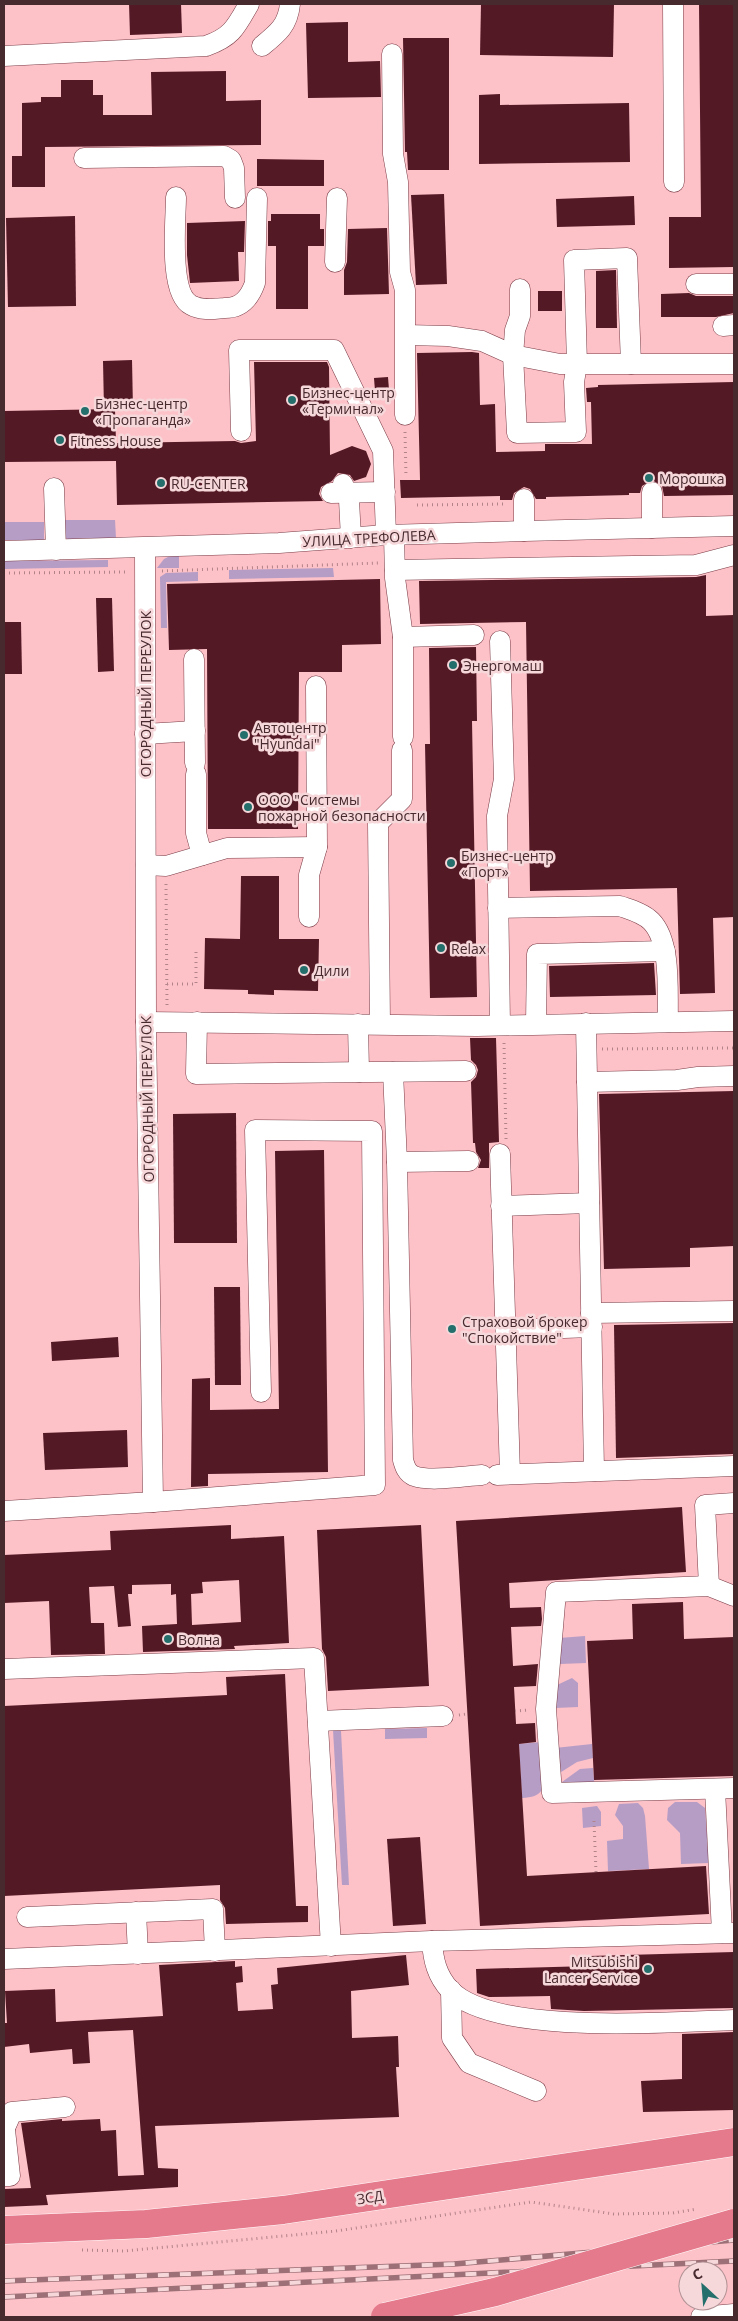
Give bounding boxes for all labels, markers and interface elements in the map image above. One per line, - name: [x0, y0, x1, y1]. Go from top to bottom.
- place label: Бизнес-центр «Терминал»: [302, 383, 395, 418]
- place label: Бизнес-центр «Пропаганда»: [95, 394, 191, 429]
- marker: Бизнес-центр «Терминал»: [286, 394, 298, 406]
- marker: Бизнес-центр «Пропаганда»: [79, 405, 91, 417]
- place label: Fitness House: [70, 431, 161, 450]
- marker: Fitness House: [54, 434, 66, 446]
- place label: Морошка: [659, 469, 724, 488]
- marker: Морошка: [643, 472, 655, 484]
- place label: RU-CENTER: [171, 474, 246, 493]
- marker: RU-CENTER: [155, 477, 167, 489]
- street label: УЛИЦА ТРЕФОЛЕВА: [302, 525, 436, 551]
- street label: ОГОРОДНЫЙ ПЕРЕУЛОК: [136, 610, 155, 777]
- place label: Энергомаш: [463, 656, 542, 675]
- marker: Энергомаш: [447, 659, 459, 671]
- place label: Автоцентр "Hyundai": [254, 718, 327, 753]
- marker: Автоцентр "Hyundai": [238, 729, 250, 741]
- place label: ООО "Системы пожарной безопасности: [258, 790, 426, 825]
- marker: ООО "Системы пожарной безопасности: [242, 801, 254, 813]
- place label: Бизнес-центр «Порт»: [461, 846, 554, 881]
- marker: Бизнес-центр «Порт»: [445, 857, 457, 869]
- place label: Relax: [451, 939, 487, 958]
- marker: Relax: [435, 942, 447, 954]
- place label: Дили: [314, 961, 349, 980]
- marker: Дили: [298, 964, 310, 976]
- street label: ОГОРОДНЫЙ ПЕРЕУЛОК: [136, 1015, 158, 1182]
- place label: Страховой брокер "Спокойствие": [462, 1312, 587, 1347]
- marker: Страховой брокер "Спокойствие": [446, 1323, 458, 1335]
- place label: Волна: [178, 1630, 220, 1649]
- marker: Волна: [162, 1633, 174, 1645]
- place label: Mitsubishi Lancer Service: [544, 1952, 638, 1987]
- marker: Mitsubishi Lancer Service: [642, 1963, 654, 1975]
- street label: ЗСД: [355, 2185, 385, 2208]
- north arrow: [678, 2261, 728, 2311]
- text: С: [689, 2263, 705, 2284]

